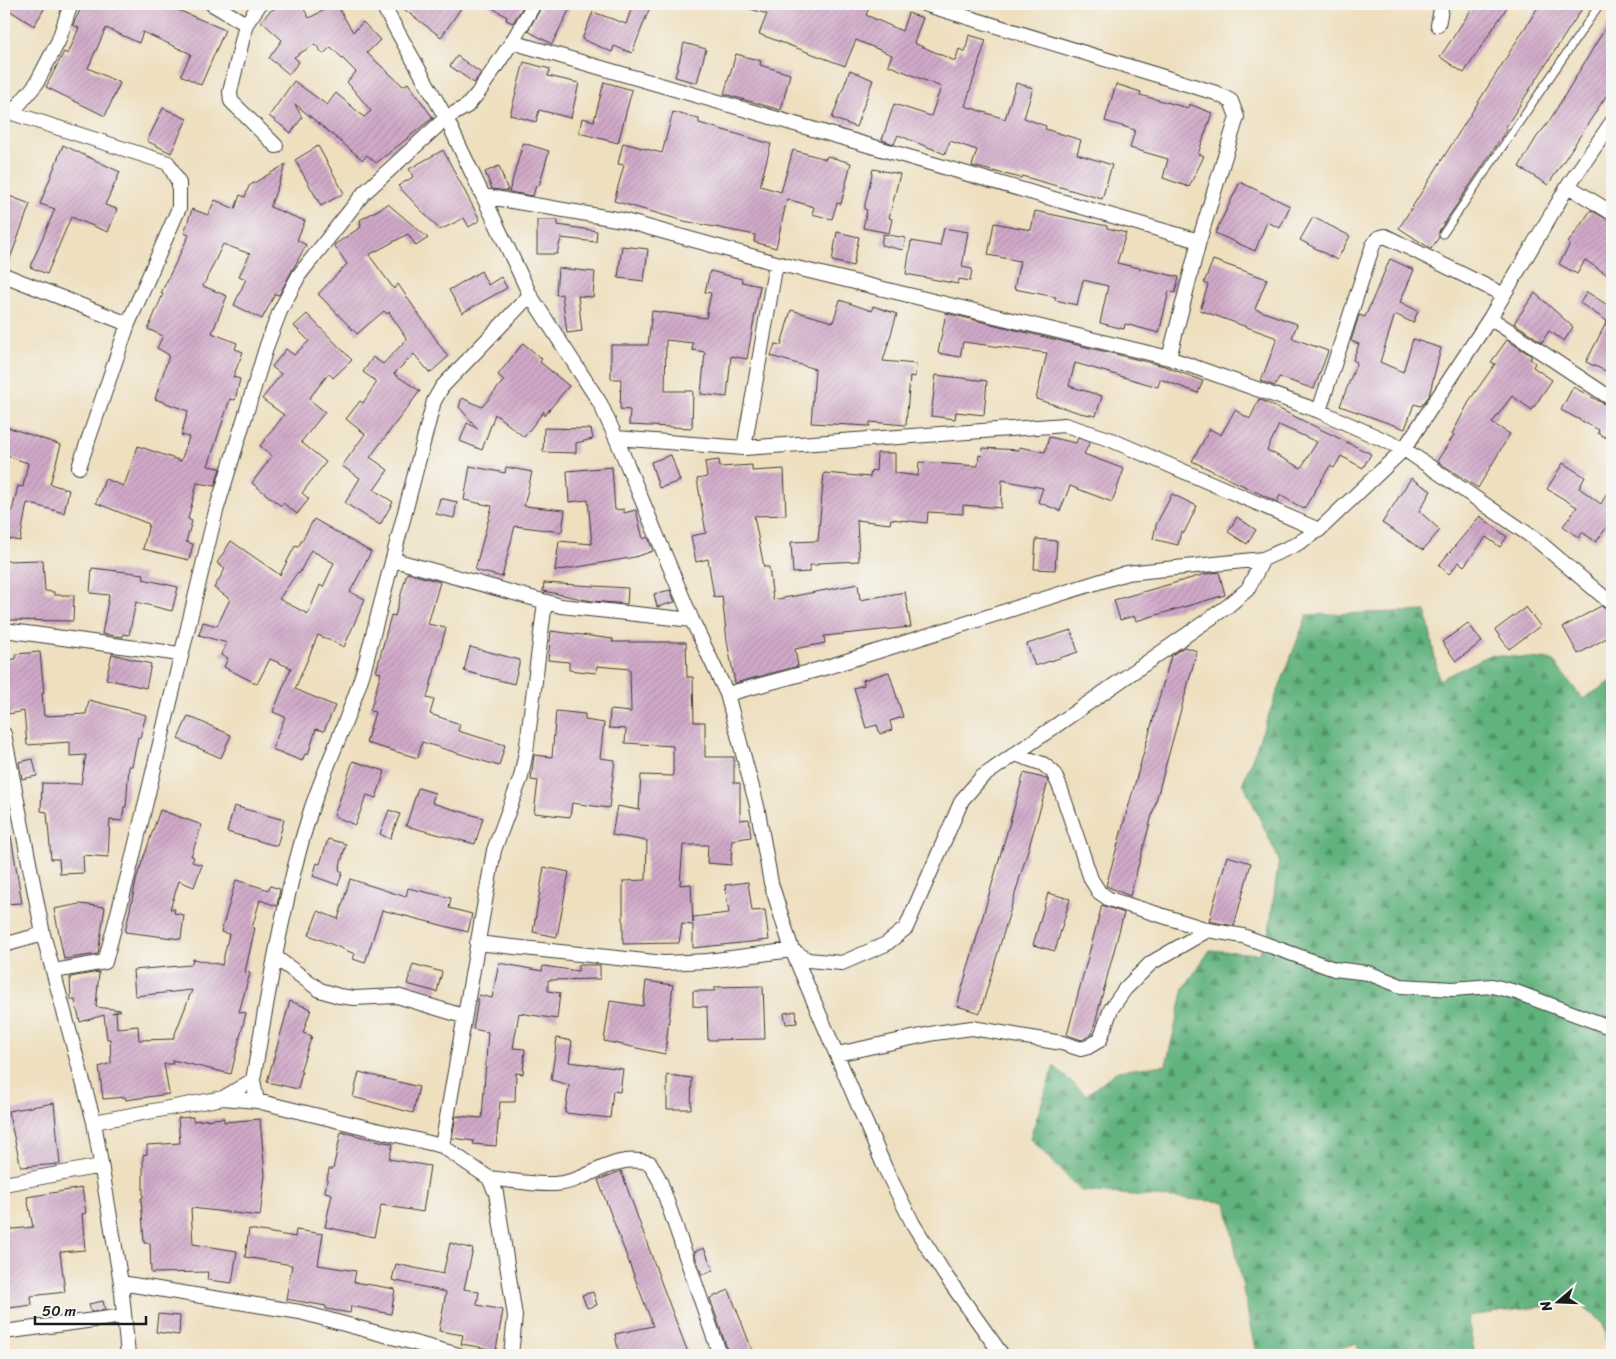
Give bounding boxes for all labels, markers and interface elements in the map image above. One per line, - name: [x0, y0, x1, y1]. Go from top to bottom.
- north arrow: [1534, 1276, 1584, 1326]
- scale bar: [35, 1294, 146, 1326]
- text: N: [1533, 1297, 1560, 1316]
- text: 50 m: [42, 1298, 77, 1324]

